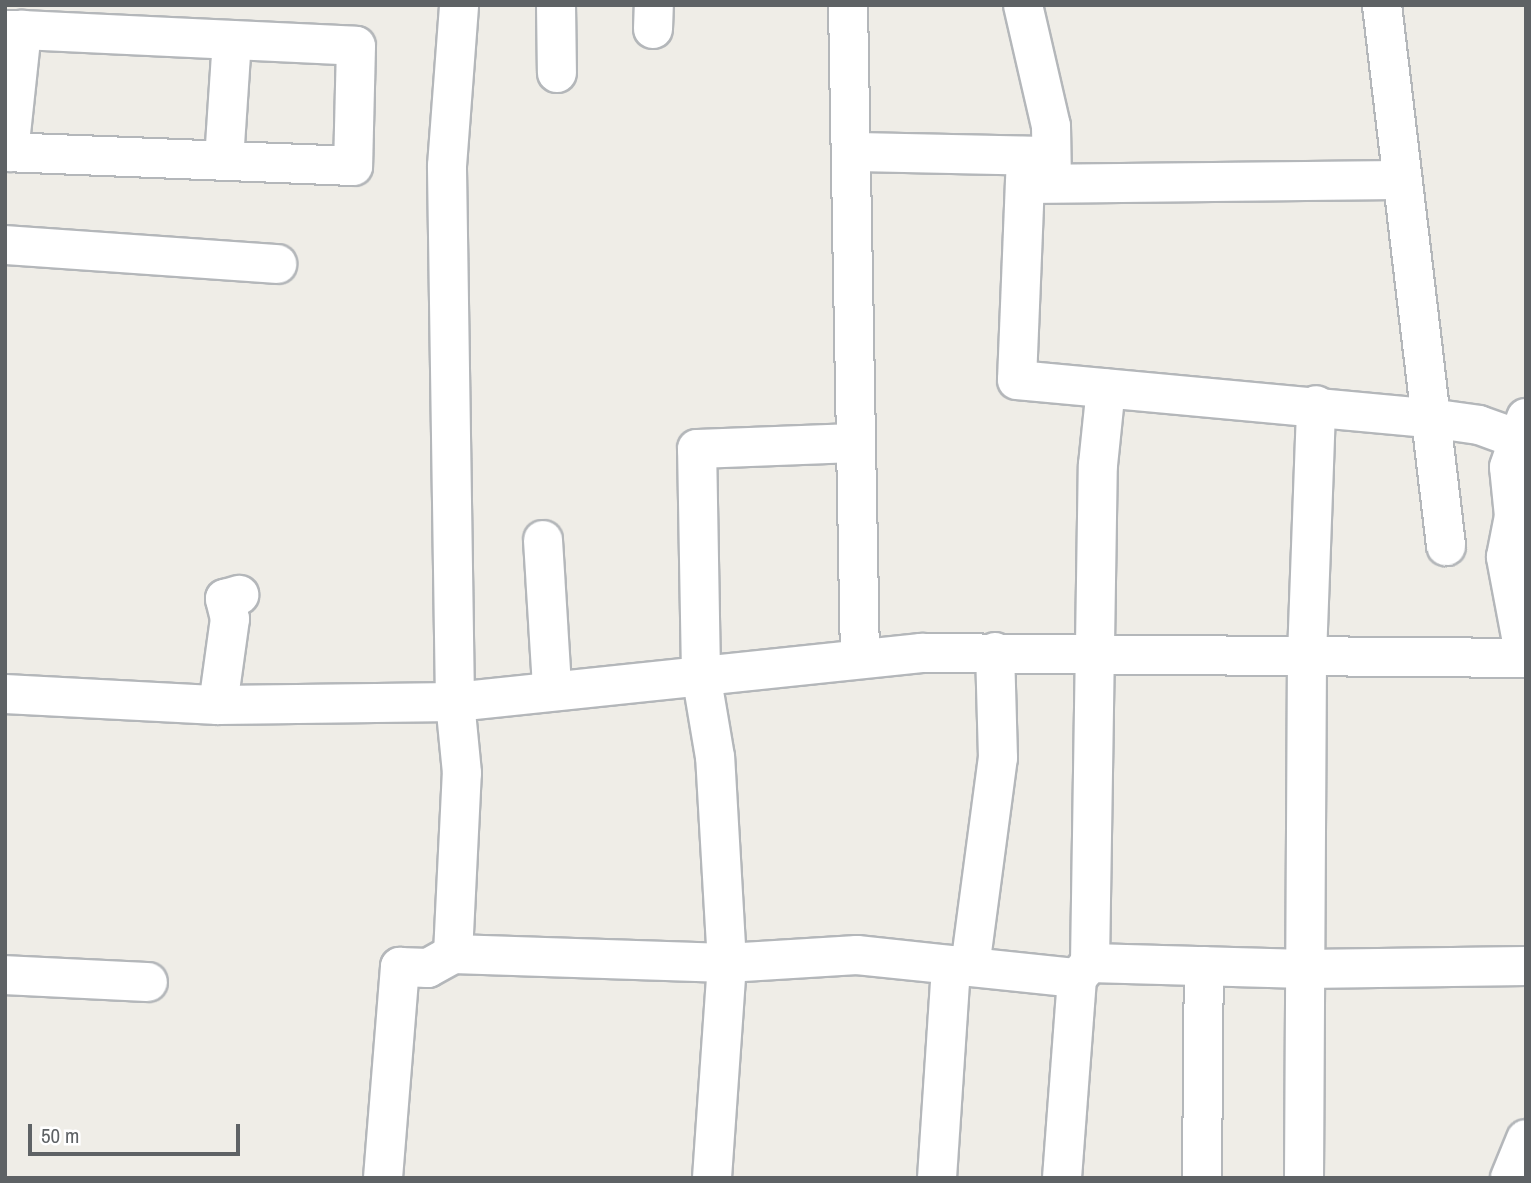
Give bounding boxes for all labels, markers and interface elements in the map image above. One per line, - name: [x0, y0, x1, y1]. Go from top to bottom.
- scale bar: [32, 1110, 243, 1154]
- text: 50 m: [41, 1121, 79, 1150]

